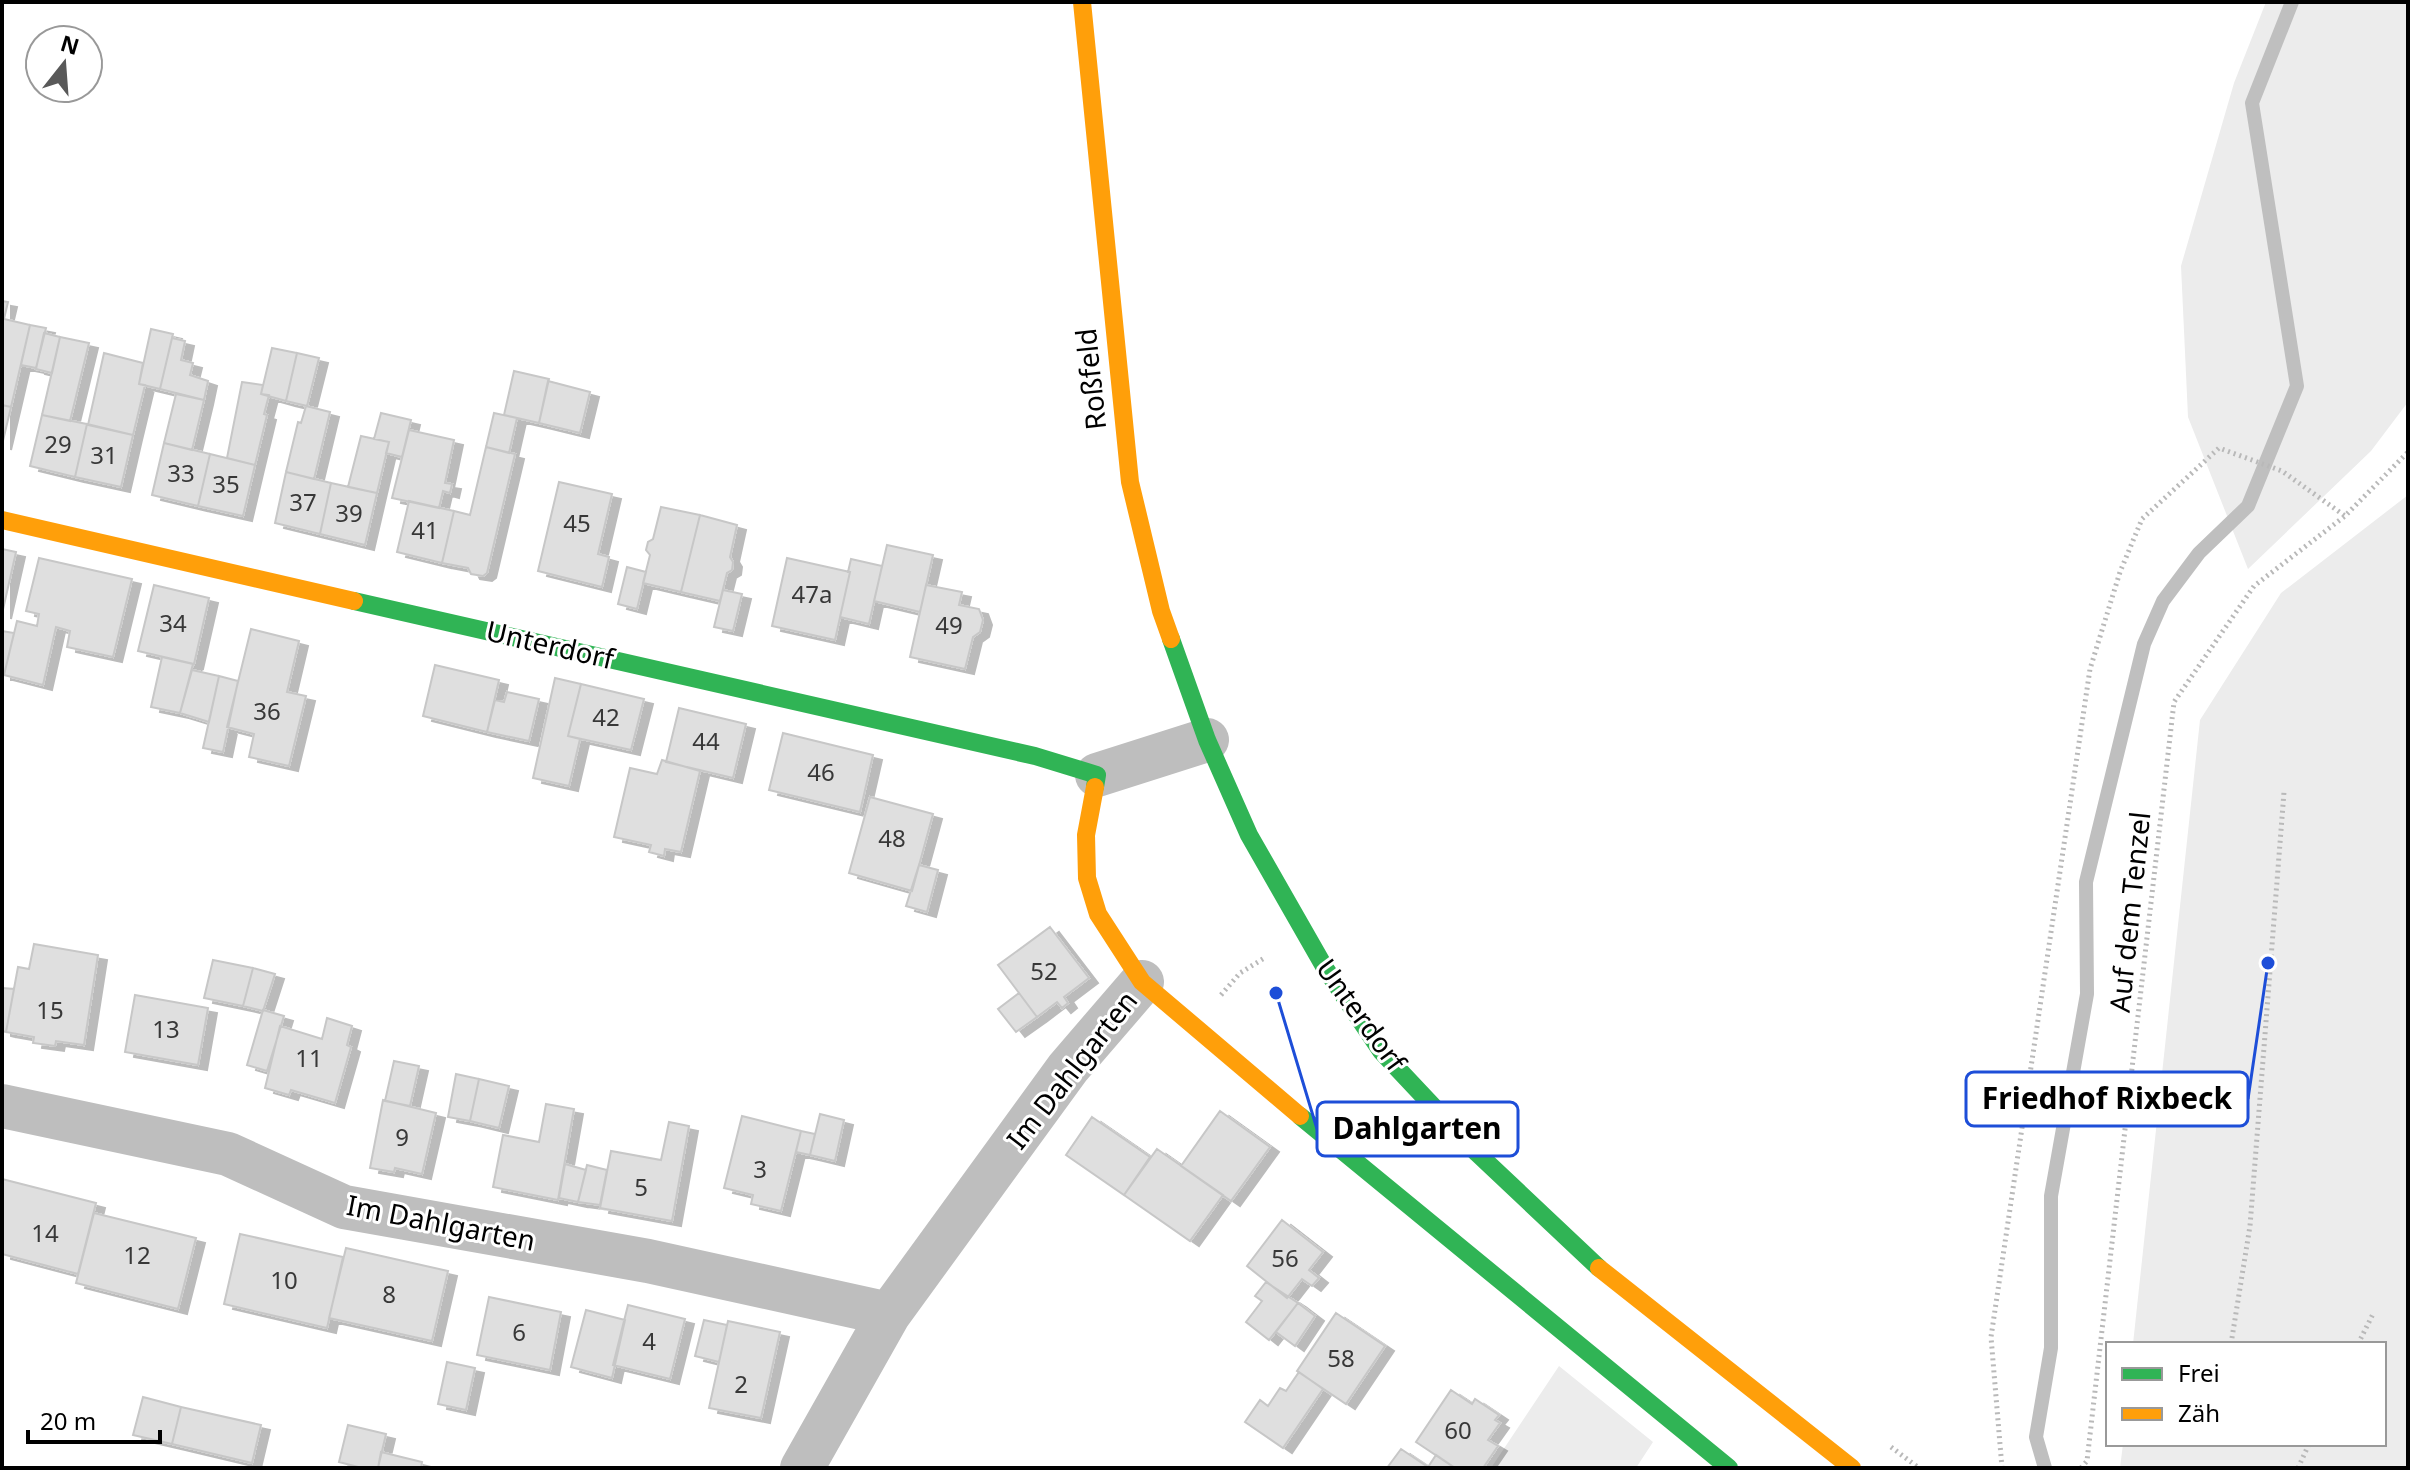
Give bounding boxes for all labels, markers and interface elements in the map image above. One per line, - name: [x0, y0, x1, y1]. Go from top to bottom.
- north arrow: [24, 24, 104, 104]
- text: N: [57, 27, 83, 61]
- street label: Roßfeld: [1066, 326, 1114, 432]
- house number: 29: [44, 427, 72, 460]
- house number: 31: [90, 438, 118, 471]
- house number: 33: [167, 456, 195, 489]
- house number: 35: [212, 467, 240, 500]
- house number: 37: [289, 485, 317, 518]
- house number: 39: [335, 496, 363, 529]
- house number: 45: [563, 506, 591, 539]
- house number: 41: [411, 513, 439, 546]
- house number: 47a: [792, 577, 832, 610]
- house number: 34: [159, 606, 187, 639]
- house number: 49: [935, 608, 963, 641]
- street label: Unterdorf: [483, 611, 619, 677]
- house number: 36: [253, 694, 281, 727]
- house number: 42: [592, 700, 620, 733]
- house number: 44: [692, 724, 720, 757]
- house number: 46: [807, 755, 835, 788]
- street label: Auf dem Tenzel: [2100, 810, 2158, 1014]
- house number: 48: [878, 821, 906, 854]
- street label: Unterdorf: [1308, 951, 1416, 1079]
- house number: 52: [1030, 954, 1058, 987]
- street label: Im Dahlgarten: [997, 982, 1145, 1156]
- house number: 15: [36, 993, 64, 1026]
- house number: 13: [152, 1012, 180, 1045]
- house number: 11: [295, 1041, 323, 1074]
- callout: Friedhof Rixbeck: [1966, 1072, 2248, 1126]
- text: Friedhof Rixbeck: [1982, 1077, 2233, 1118]
- callout: Dahlgarten: [1317, 1102, 1518, 1156]
- text: Dahlgarten: [1332, 1107, 1502, 1148]
- house number: 9: [395, 1120, 409, 1153]
- house number: 3: [753, 1152, 767, 1185]
- house number: 5: [634, 1170, 648, 1203]
- street label: Im Dahlgarten: [344, 1185, 539, 1259]
- house number: 14: [31, 1216, 59, 1249]
- house number: 12: [123, 1238, 151, 1271]
- house number: 56: [1271, 1241, 1299, 1274]
- house number: 10: [270, 1263, 298, 1296]
- house number: 8: [382, 1277, 396, 1310]
- house number: 6: [512, 1315, 526, 1348]
- house number: 4: [642, 1324, 656, 1357]
- house number: 58: [1327, 1341, 1355, 1374]
- legend: [2106, 1342, 2386, 1446]
- text: Frei: [2178, 1356, 2220, 1389]
- house number: 2: [734, 1367, 748, 1400]
- scale bar: [28, 1394, 160, 1444]
- text: Zäh: [2178, 1396, 2220, 1429]
- text: 20 m: [40, 1404, 96, 1437]
- house number: 60: [1444, 1413, 1472, 1446]

